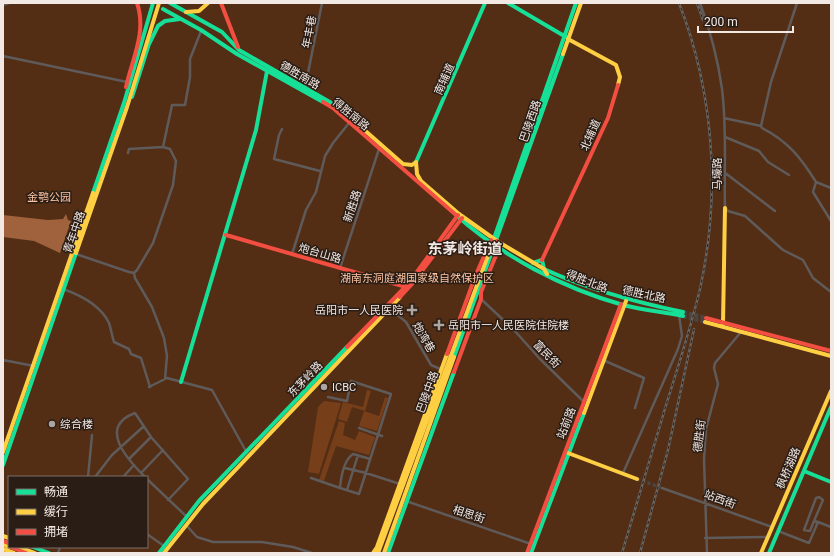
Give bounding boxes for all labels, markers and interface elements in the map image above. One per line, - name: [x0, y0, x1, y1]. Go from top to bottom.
- scale bar: [698, 8, 793, 34]
- street label: 年丰巷: [300, 15, 319, 50]
- text: 200 m: [704, 15, 738, 29]
- street label: 德胜南路: [277, 59, 322, 92]
- street label: 南辅道: [432, 61, 457, 97]
- street label: 得胜南路: [329, 95, 372, 133]
- street label: 巴陵西路: [517, 98, 544, 144]
- street label: 北辅道: [578, 117, 603, 153]
- street label: 马壕路: [711, 158, 724, 191]
- street label: 新胜路: [341, 188, 364, 224]
- park label: 金鹗公园: [27, 191, 71, 204]
- street label: 青年中路: [61, 209, 88, 255]
- district label: 东茅岭街道: [427, 240, 503, 258]
- street label: 炮台山路: [297, 241, 343, 266]
- street label: 得胜北路: [564, 268, 610, 295]
- park label: 湖南东洞庭湖国家级自然保护区: [340, 272, 494, 285]
- street label: 德胜北路: [621, 284, 667, 305]
- place label: 岳阳市一人民医院: [315, 304, 403, 317]
- marker: 岳阳市一人民医院: [406, 304, 418, 316]
- marker: 岳阳市一人民医院住院楼: [433, 319, 445, 331]
- place label: 岳阳市一人民医院住院楼: [448, 319, 569, 332]
- street label: 炮湾巷: [410, 320, 437, 355]
- street label: 富民街: [531, 338, 563, 371]
- street label: 东茅岭路: [285, 359, 325, 400]
- street label: 巴陵中路: [414, 369, 441, 415]
- place label: ICBC: [332, 381, 356, 394]
- marker: ICBC: [319, 382, 329, 392]
- street label: 站前路: [554, 405, 578, 441]
- place label: 综合楼: [60, 418, 93, 431]
- marker: 综合楼: [47, 419, 57, 429]
- street label: 德胜街: [691, 419, 708, 453]
- street label: 枫桥湖路: [774, 445, 803, 491]
- legend: [8, 476, 148, 548]
- text: 畅通: [44, 485, 68, 499]
- street label: 站西街: [702, 488, 738, 511]
- street label: 相思街: [451, 503, 487, 526]
- text: 缓行: [44, 505, 68, 519]
- text: 拥堵: [44, 525, 68, 539]

